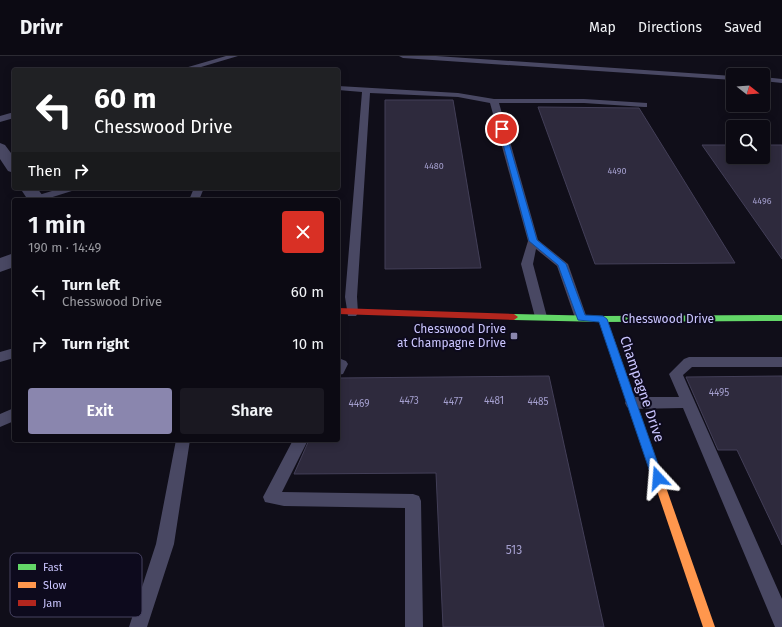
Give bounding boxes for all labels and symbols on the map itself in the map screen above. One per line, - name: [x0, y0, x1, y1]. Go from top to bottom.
- north arrow: [726, 68, 770, 112]
- pin: [485, 112, 519, 146]
- house number: 4480: [424, 161, 444, 171]
- house number: 4490: [607, 166, 627, 176]
- house number: 4496: [753, 196, 772, 206]
- street label: Chesswood Drive: [622, 312, 714, 326]
- place label: Chesswood Drive at Champagne Drive: [397, 322, 506, 350]
- marker: Chesswood Drive at Champagne Drive: [509, 331, 519, 341]
- street label: Champagne Drive: [616, 334, 668, 444]
- house number: 4495: [709, 387, 729, 399]
- house number: 4473: [399, 395, 419, 407]
- house number: 4481: [484, 395, 504, 407]
- house number: 4477: [443, 396, 463, 408]
- house number: 4485: [527, 396, 549, 408]
- house number: 4469: [348, 398, 370, 410]
- position arrow: [637, 457, 679, 499]
- house number: 513: [506, 543, 522, 557]
- legend: [10, 553, 142, 617]
- text: Fast: [43, 561, 63, 574]
- text: Slow: [43, 579, 67, 592]
- text: Jam: [43, 597, 62, 610]

